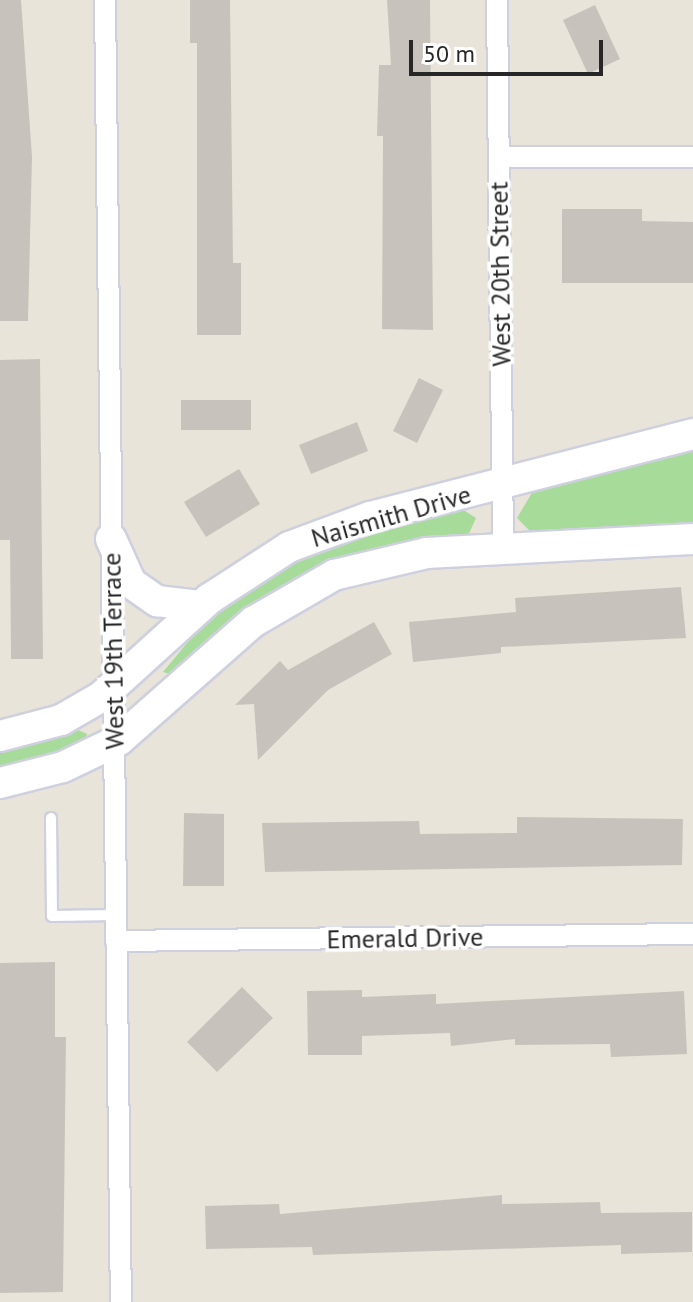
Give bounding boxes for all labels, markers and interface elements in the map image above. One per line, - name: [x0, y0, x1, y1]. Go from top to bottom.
- scale bar: [413, 24, 607, 74]
- text: 50 m: [423, 38, 475, 69]
- street label: West 20th Street: [483, 181, 517, 367]
- street label: Naismith Drive: [308, 478, 474, 554]
- street label: West 19th Terrace: [96, 552, 130, 750]
- street label: Emerald Drive: [326, 921, 484, 955]

